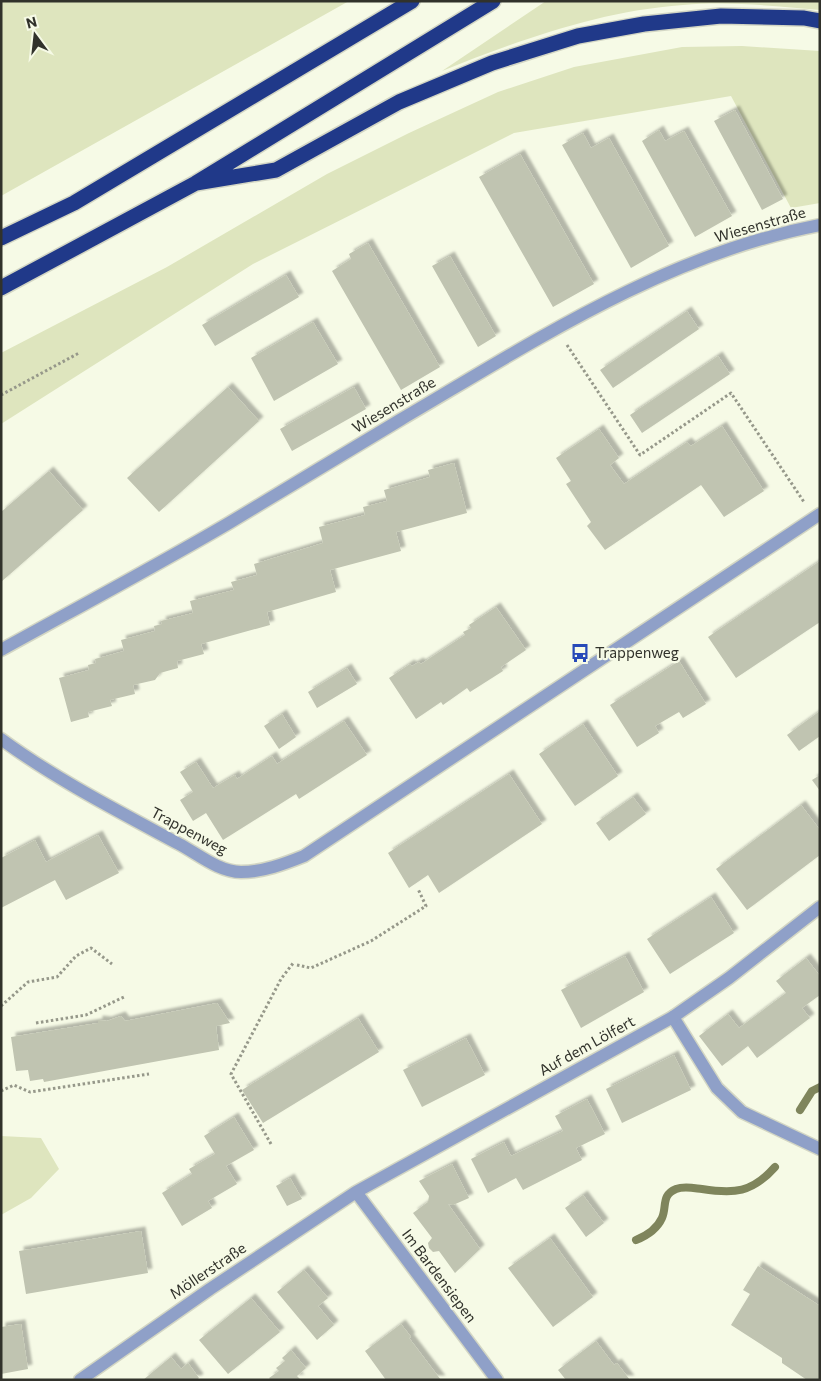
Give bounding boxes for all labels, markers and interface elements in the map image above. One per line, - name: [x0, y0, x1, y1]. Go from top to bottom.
- north arrow: [10, 10, 60, 60]
- text: N: [24, 12, 39, 32]
- street label: Wiesenstraße: [712, 202, 807, 246]
- street label: Wiesenstraße: [349, 372, 438, 436]
- bus stop icon: Trappenweg: [569, 642, 591, 664]
- place label: Trappenweg: [595, 643, 679, 661]
- street label: Trappenweg: [148, 802, 231, 858]
- street label: Auf dem Lölfert: [535, 1011, 638, 1079]
- street label: Im Bardensiepen: [399, 1225, 481, 1326]
- street label: Möllerstraße: [166, 1238, 249, 1302]

